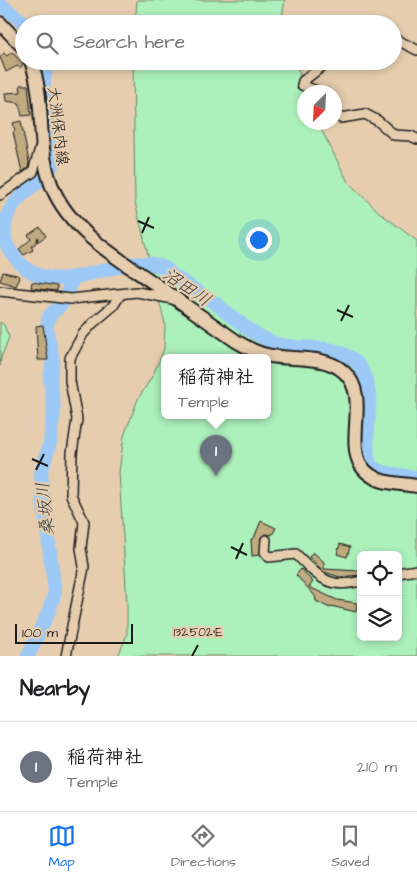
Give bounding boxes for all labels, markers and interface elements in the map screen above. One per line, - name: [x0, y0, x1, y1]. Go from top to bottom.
- search box: [15, 15, 402, 70]
- icon: search: [33, 29, 61, 57]
- text: Search here: [73, 29, 185, 56]
- street label: 大洲保内線: [42, 85, 74, 167]
- north arrow: [297, 85, 342, 130]
- your location: [246, 227, 272, 253]
- water label: 沼田川: [157, 262, 216, 313]
- popup: [161, 354, 271, 419]
- text: 稲荷神社: [178, 364, 254, 391]
- text: Temple: [178, 391, 229, 413]
- pin: 1: [200, 435, 232, 476]
- water label: 桑坂川: [30, 481, 61, 537]
- map controls: [357, 551, 402, 641]
- button: locate: [357, 551, 402, 596]
- button: layers: [357, 596, 402, 641]
- scale bar: [15, 621, 132, 644]
- text: 100 m: [22, 623, 58, 643]
- text: 132.502°E: [174, 624, 222, 641]
- text: Nearby: [20, 674, 90, 703]
- text: 稲荷神社: [67, 744, 143, 771]
- text: 1: [35, 756, 37, 778]
- text: 210 m: [357, 756, 397, 778]
- text: Temple: [67, 771, 118, 793]
- tab: Map: [48, 822, 76, 872]
- tab: Directions: [171, 822, 236, 872]
- tab: Saved: [331, 822, 369, 872]

